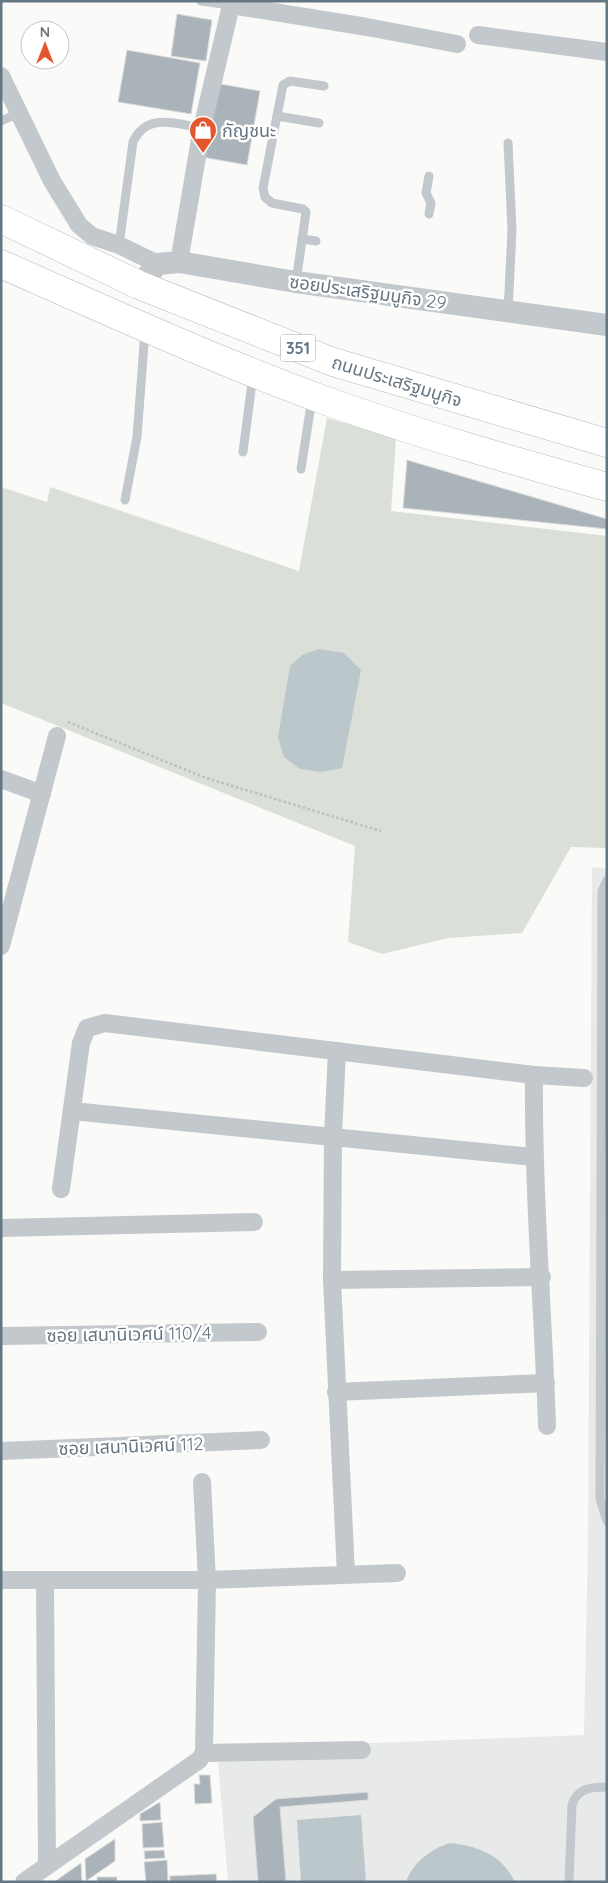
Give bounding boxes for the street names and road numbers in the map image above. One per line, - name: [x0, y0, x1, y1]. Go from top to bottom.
- street label: ซอยประเสริฐมนูกิจ 29: [288, 270, 448, 315]
- road number: 351: [280, 334, 316, 362]
- street label: ถนนประเสริฐมนูกิจ: [329, 350, 465, 413]
- street label: ซอย เสนานิเวศน์ 110/4: [46, 1321, 212, 1347]
- street label: ซอย เสนานิเวศน์ 112: [58, 1432, 204, 1460]

